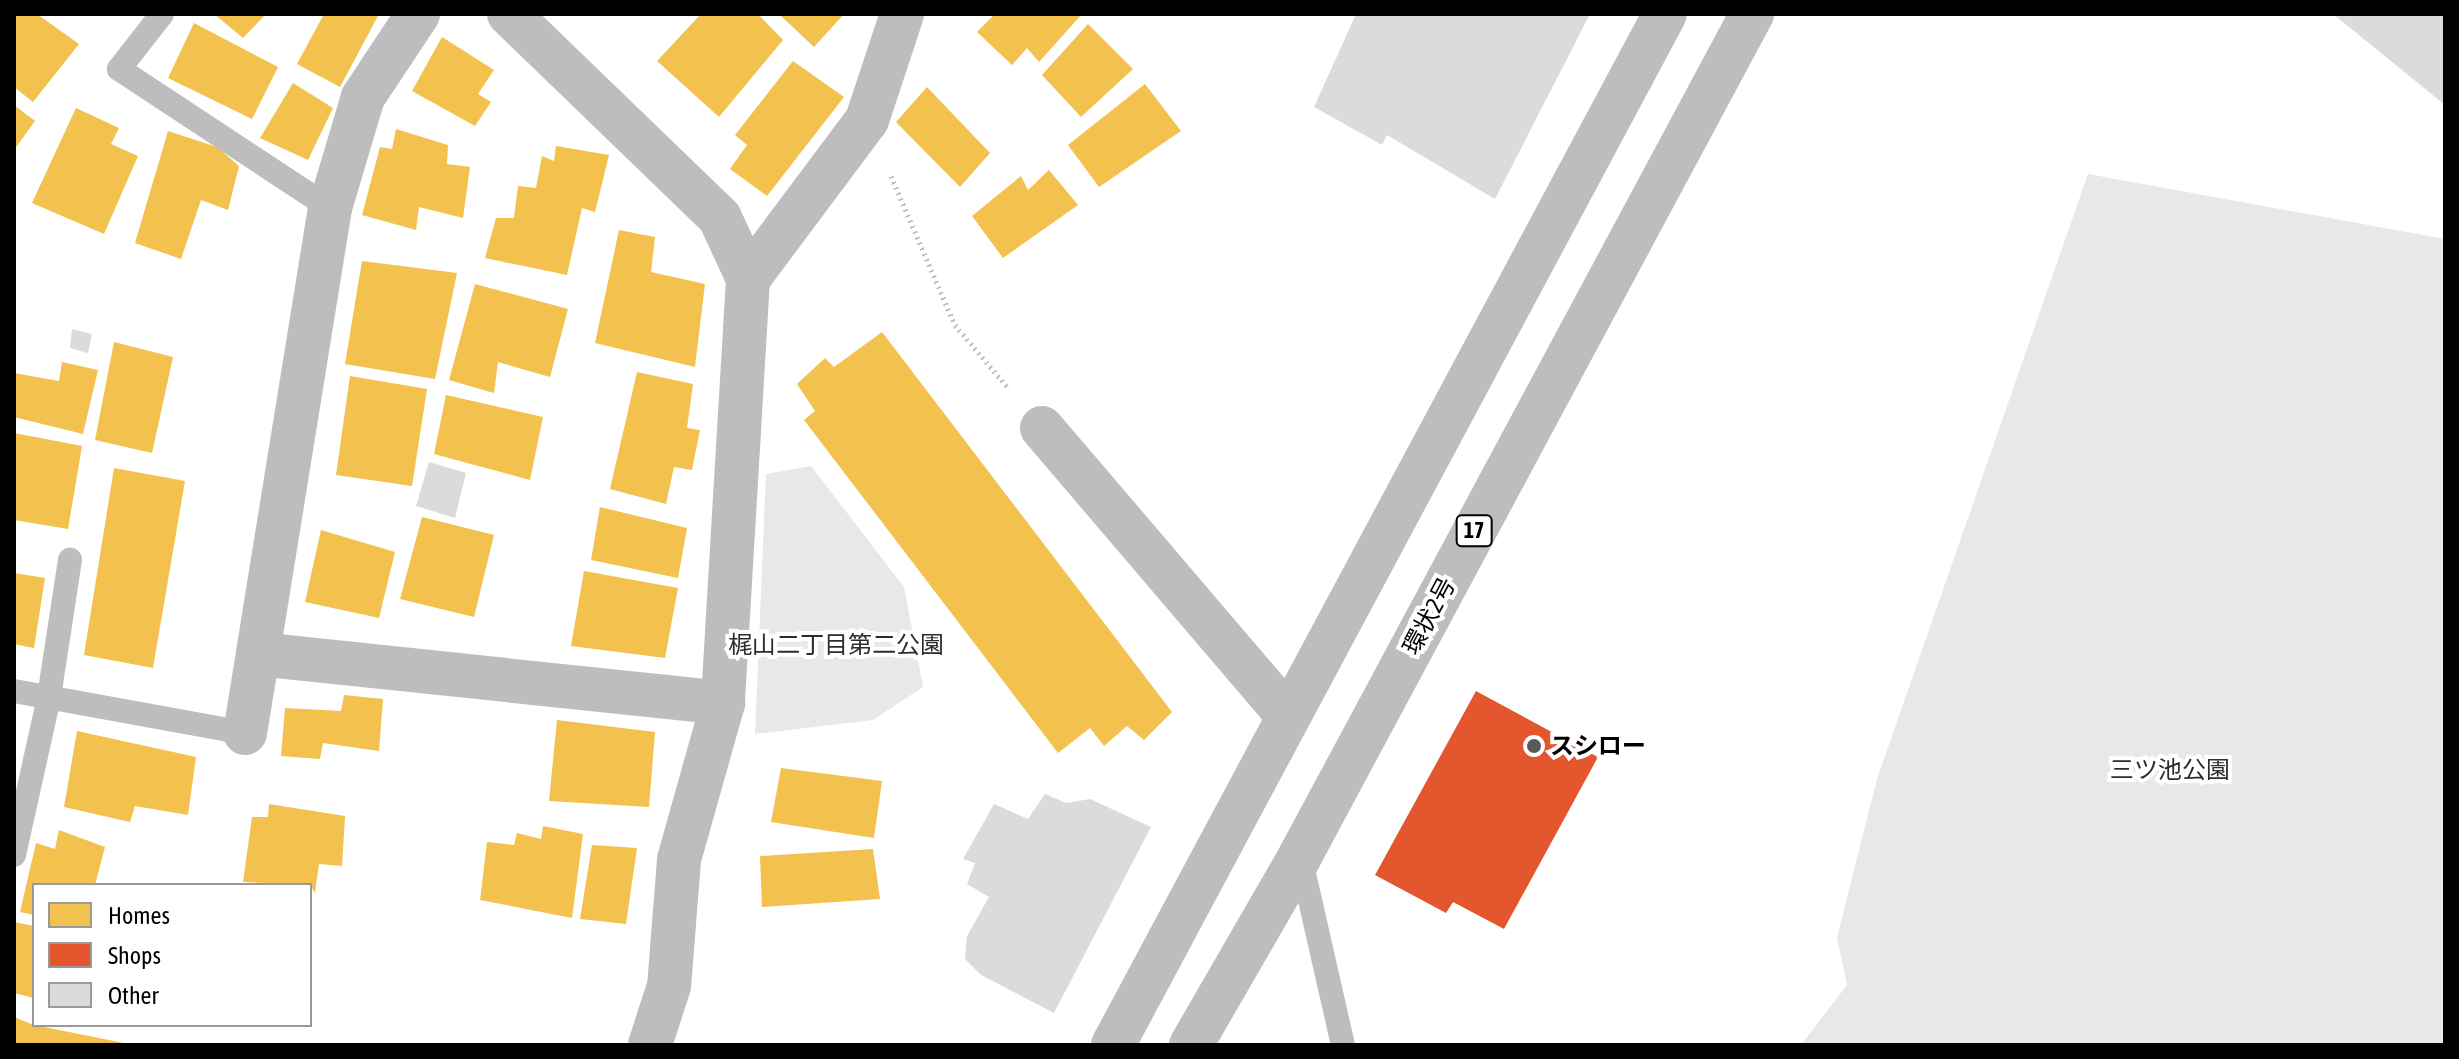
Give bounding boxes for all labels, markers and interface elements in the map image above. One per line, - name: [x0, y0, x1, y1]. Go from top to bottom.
- road number: 17: [1454, 513, 1494, 549]
- street label: 環状2号: [1397, 572, 1461, 660]
- park label: 梶山二丁目第二公園: [728, 631, 944, 659]
- place label: スシロー: [1550, 732, 1646, 760]
- marker: スシロー: [1525, 737, 1543, 755]
- park label: 三ツ池公園: [2110, 756, 2230, 784]
- legend: [32, 883, 312, 1027]
- text: Homes: [108, 902, 170, 929]
- text: Shops: [108, 942, 161, 969]
- text: Other: [108, 982, 159, 1009]

